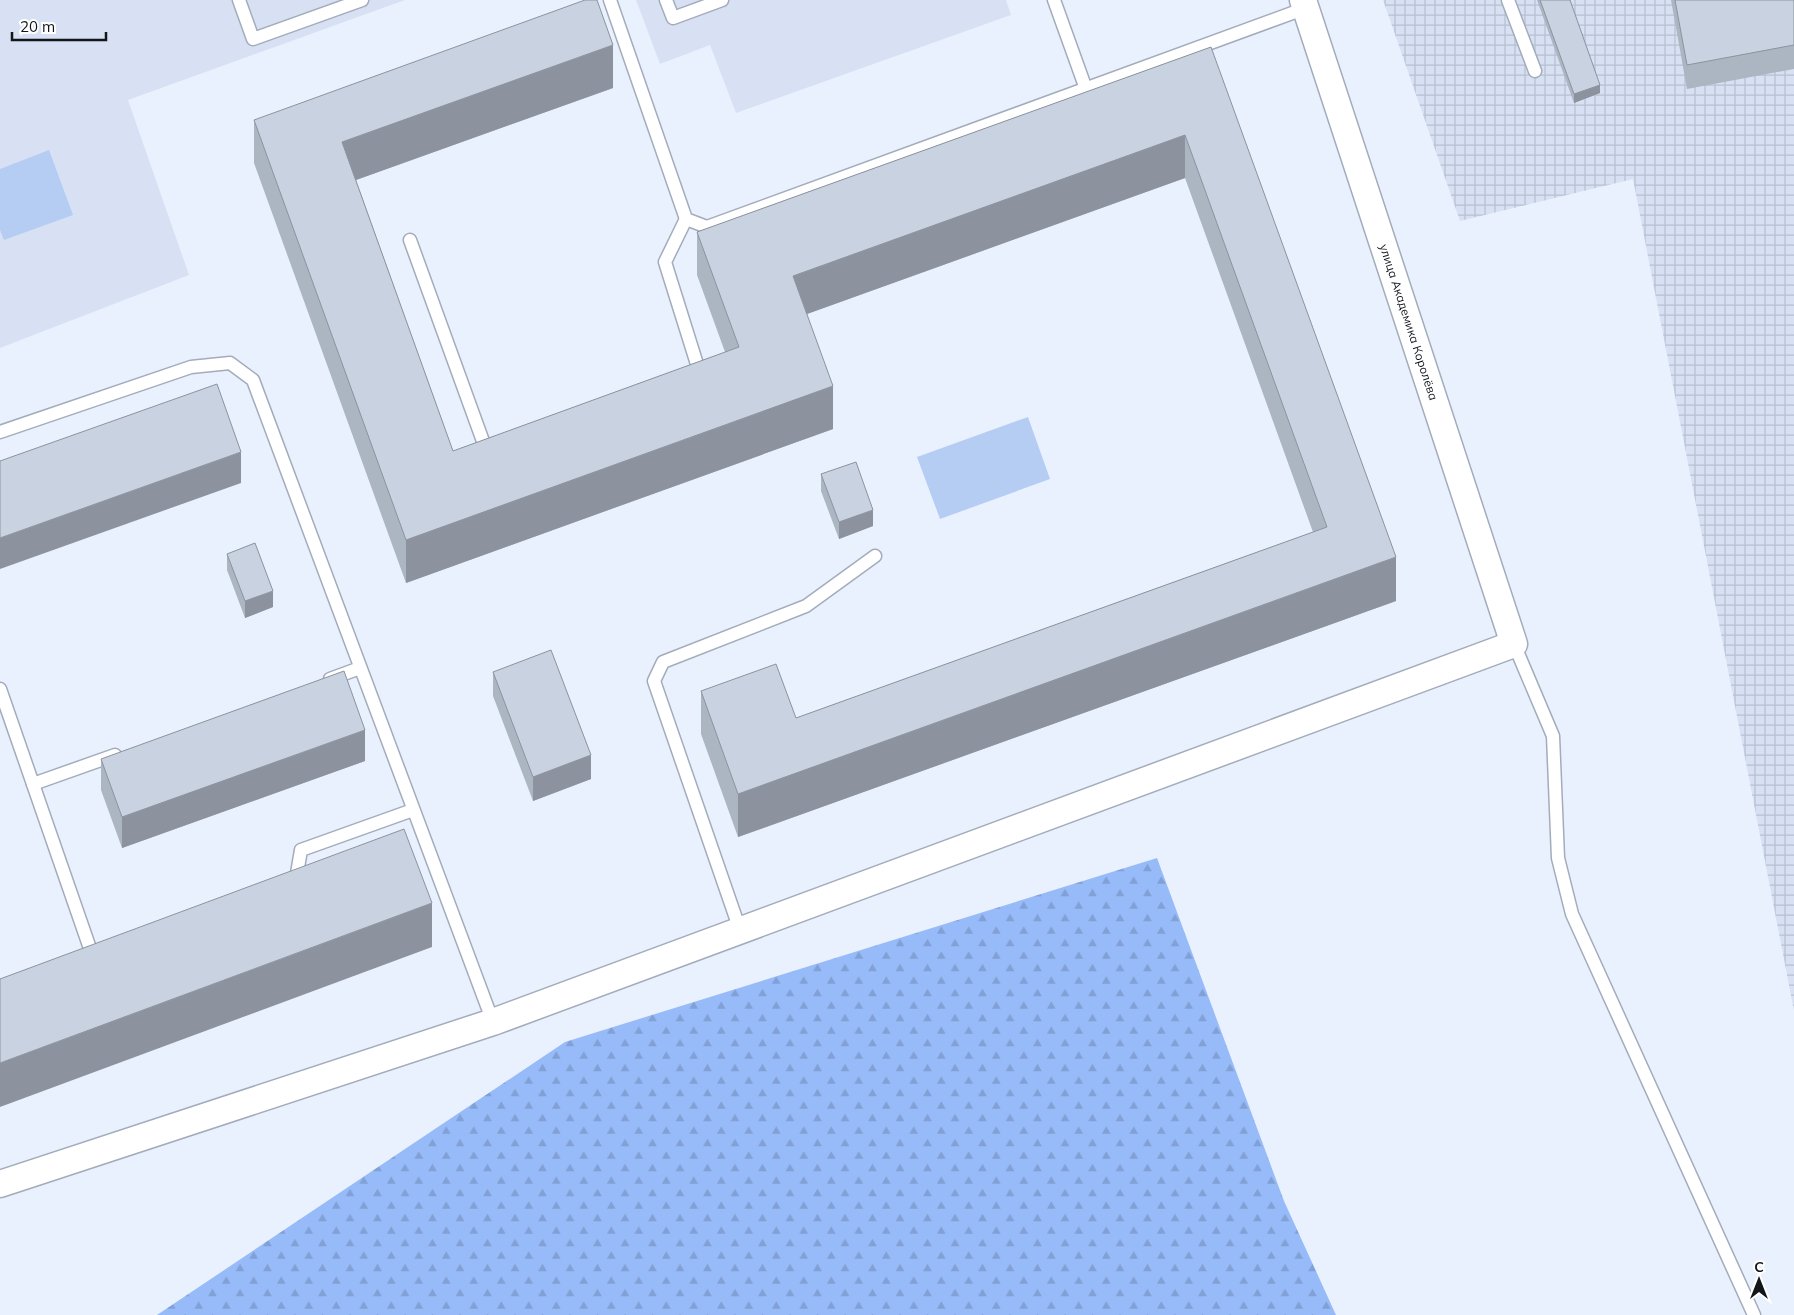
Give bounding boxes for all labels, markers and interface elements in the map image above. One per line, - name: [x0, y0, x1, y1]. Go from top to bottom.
- scale bar: [12, 10, 106, 42]
- text: 20 m: [20, 17, 55, 36]
- street label: улица Академика Королёва: [1377, 242, 1441, 402]
- north arrow: [1734, 1255, 1784, 1305]
- text: С: [1754, 1258, 1764, 1276]

